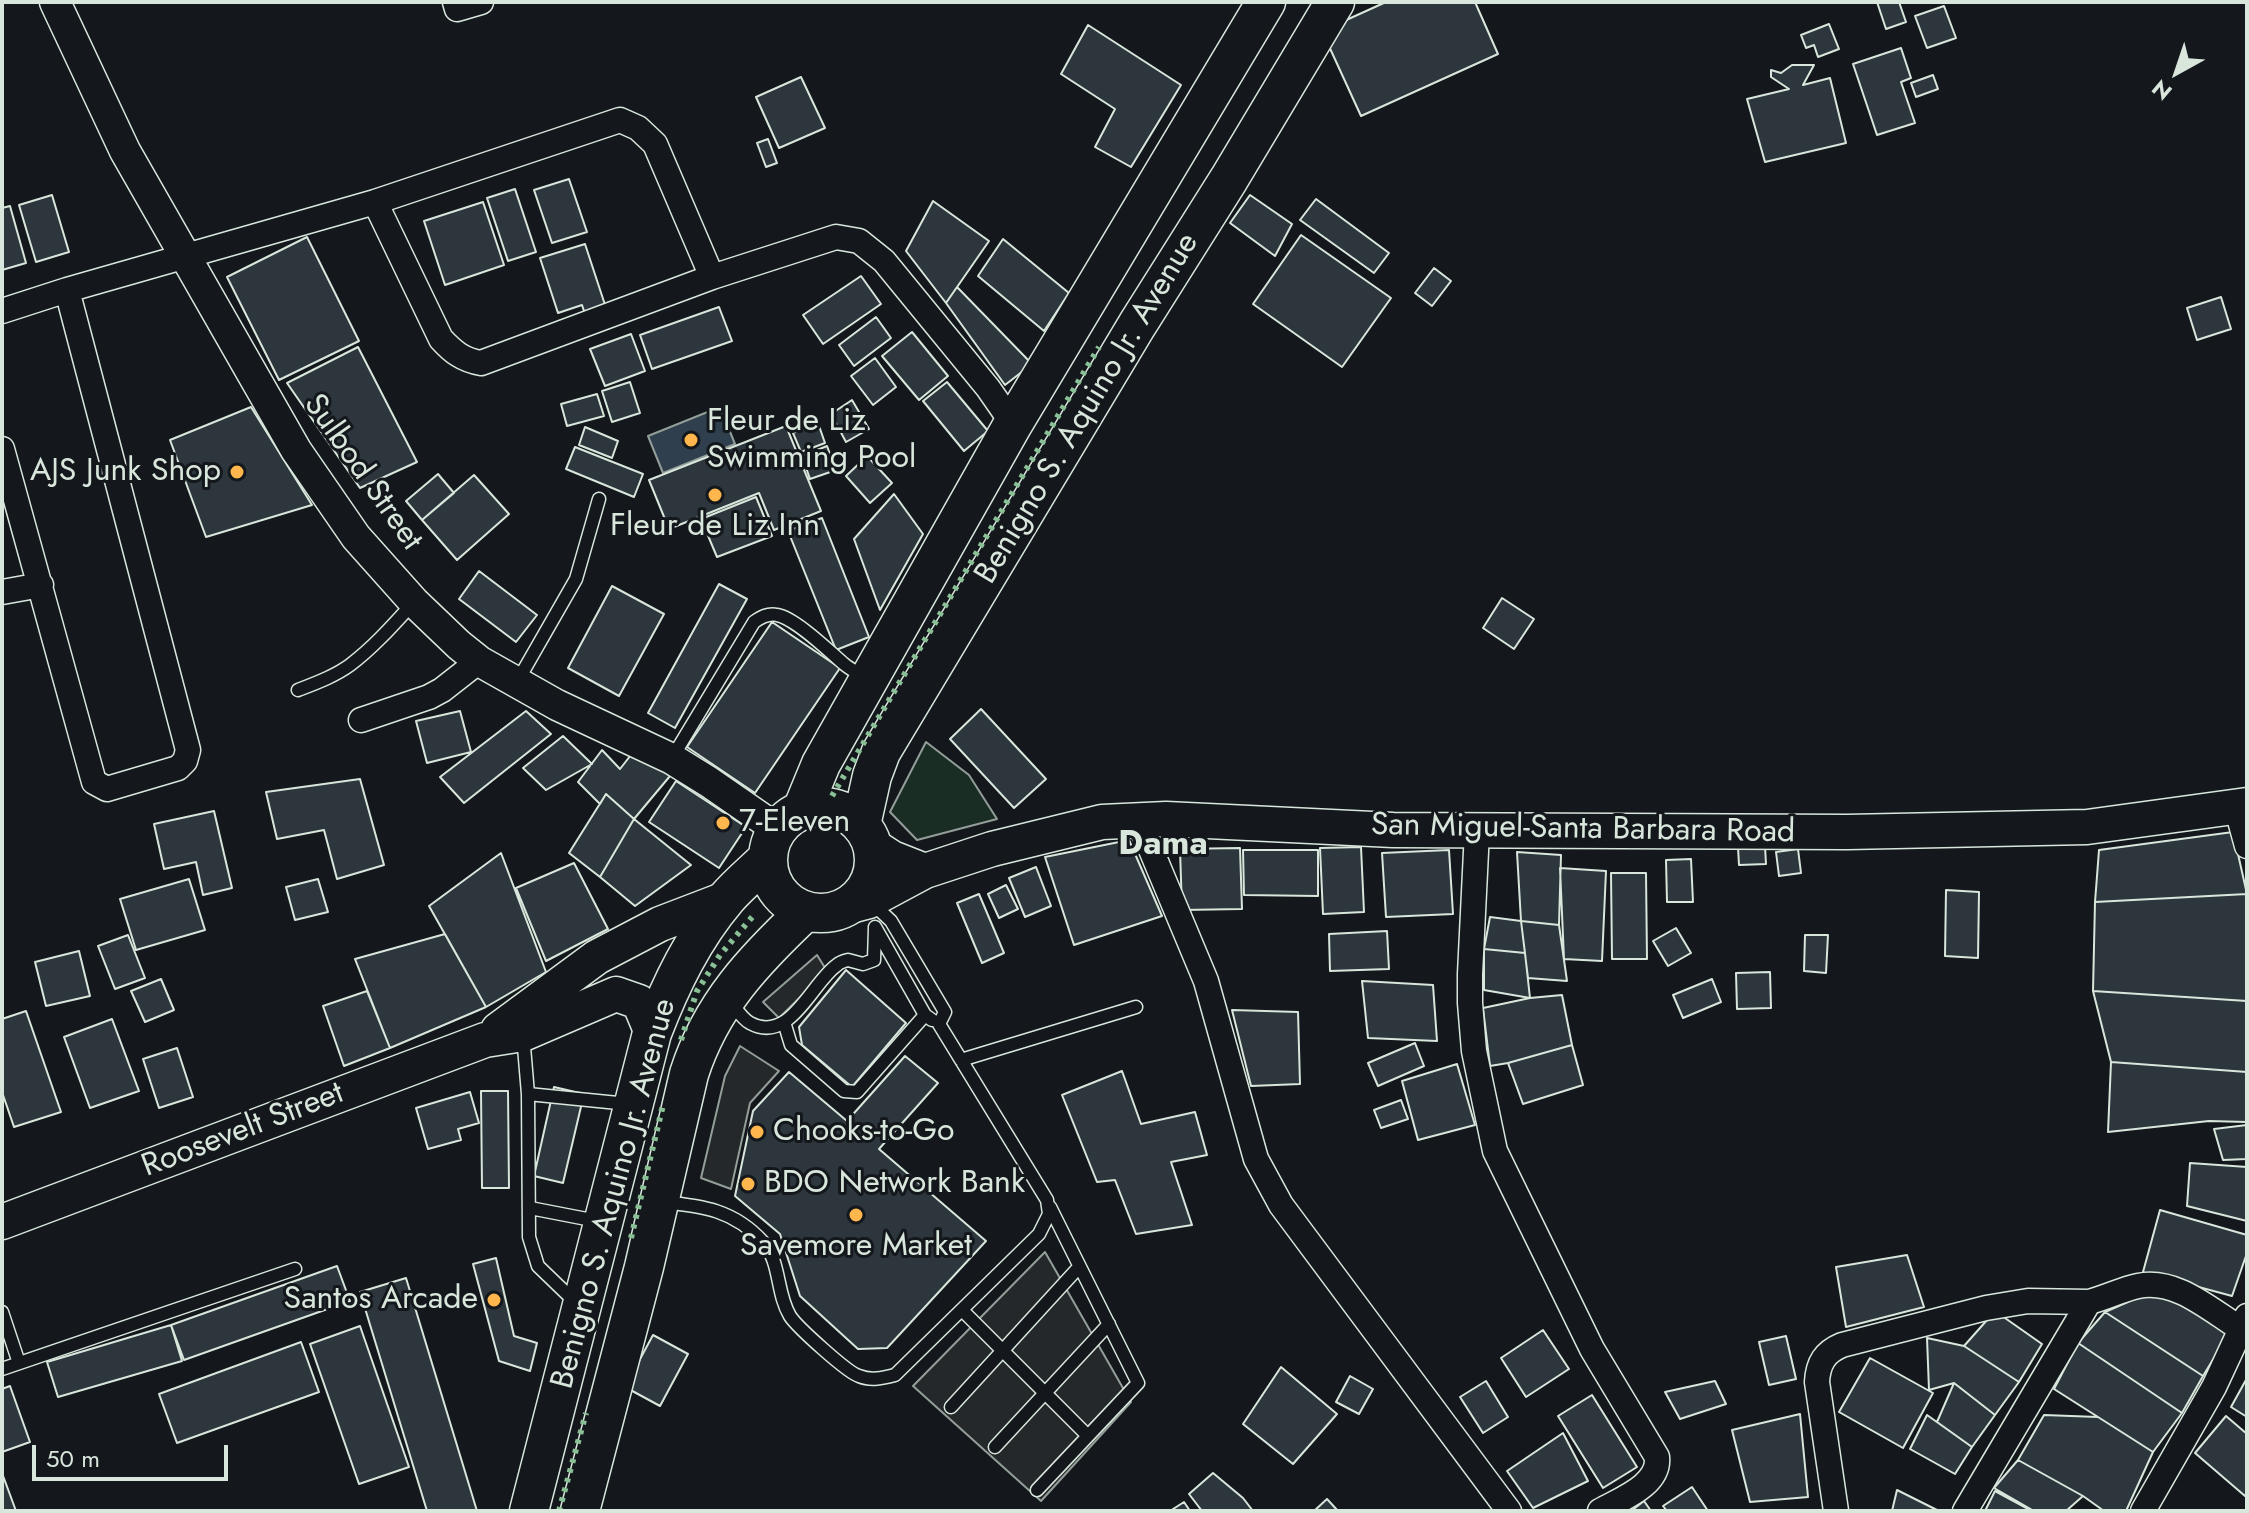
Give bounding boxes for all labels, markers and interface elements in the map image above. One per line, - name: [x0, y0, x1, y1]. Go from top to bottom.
- north arrow: [2137, 32, 2217, 112]
- text: N: [2145, 73, 2179, 108]
- street label: Benigno S. Aquino Jr. Avenue: [968, 227, 1208, 591]
- street label: Sulbod Street: [294, 388, 430, 558]
- place label: Fleur de Liz Swimming Pool: [707, 403, 916, 478]
- marker: Fleur de Liz Swimming Pool: [682, 431, 700, 449]
- place label: AJS Junk Shop: [30, 453, 221, 491]
- marker: AJS Junk Shop: [228, 463, 246, 481]
- marker: Fleur de Liz Inn: [706, 486, 724, 504]
- place label: Fleur de Liz Inn: [610, 508, 820, 546]
- place label: 7-Eleven: [739, 804, 850, 842]
- street label: San Miguel-Santa Barbara Road: [1370, 807, 1796, 853]
- marker: 7-Eleven: [714, 814, 732, 832]
- district label: Dama: [1118, 826, 1208, 866]
- street label: Benigno S. Aquino Jr. Avenue: [544, 995, 686, 1393]
- street label: Roosevelt Street: [137, 1075, 349, 1187]
- place label: Chooks-to-Go: [773, 1113, 955, 1151]
- marker: Chooks-to-Go: [748, 1123, 766, 1141]
- place label: BDO Network Bank: [764, 1165, 1025, 1203]
- marker: BDO Network Bank: [739, 1175, 757, 1193]
- marker: Savemore Market: [847, 1206, 865, 1224]
- place label: Savemore Market: [740, 1228, 972, 1266]
- place label: Santos Arcade: [284, 1281, 478, 1319]
- marker: Santos Arcade: [485, 1291, 503, 1309]
- scale bar: [36, 1429, 232, 1479]
- text: 50 m: [46, 1441, 100, 1476]

